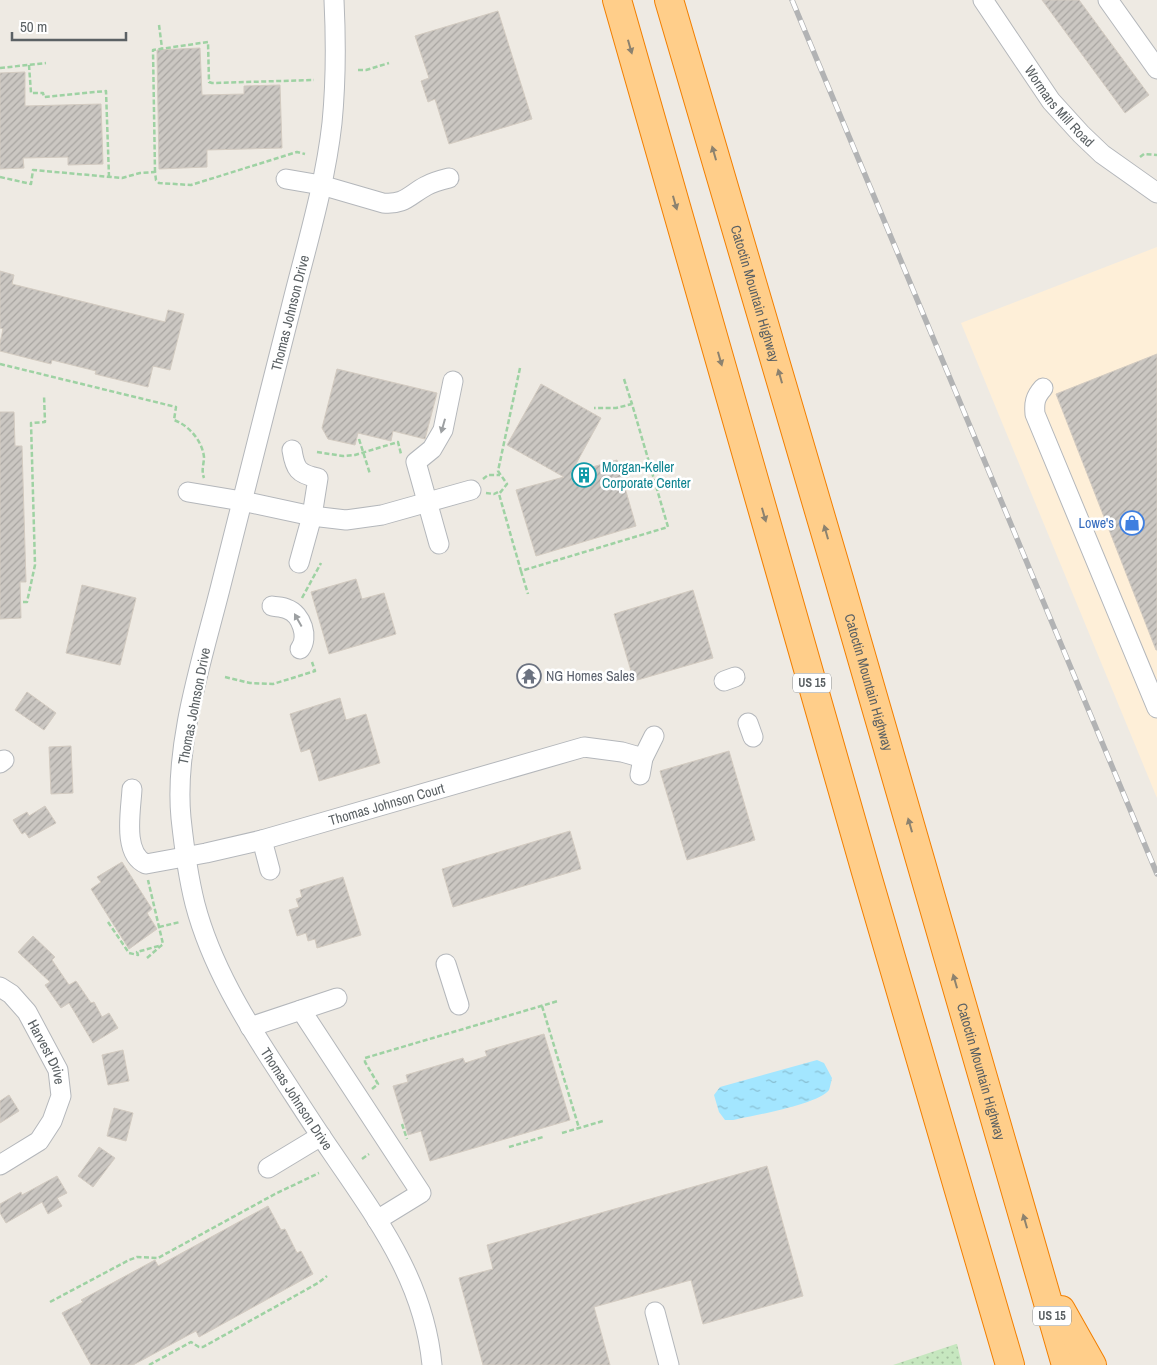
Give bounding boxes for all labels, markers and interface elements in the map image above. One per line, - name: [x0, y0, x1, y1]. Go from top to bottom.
- scale bar: [12, 10, 126, 42]
- text: 50 m: [20, 16, 47, 37]
- one-way arrow: [626, 39, 634, 54]
- street label: Wormans Mill Road: [1021, 62, 1098, 151]
- one-way arrow: [710, 146, 718, 161]
- one-way arrow: [671, 196, 679, 211]
- street label: Catoctin Mountain Highway: [727, 223, 784, 364]
- street label: Thomas Johnson Drive: [267, 253, 313, 373]
- one-way arrow: [716, 352, 724, 367]
- one-way arrow: [775, 369, 783, 384]
- one-way arrow: [439, 419, 447, 434]
- place label: Morgan-Keller Corporate Center: [602, 458, 691, 492]
- building icon: Morgan-Keller Corporate Center: [571, 462, 597, 488]
- one-way arrow: [761, 508, 769, 523]
- shop icon: Lowe's: [1119, 510, 1145, 536]
- place label: Lowe's: [1079, 514, 1114, 532]
- one-way arrow: [821, 525, 829, 540]
- street label: Catoctin Mountain Highway: [841, 612, 897, 753]
- one-way arrow: [293, 614, 302, 627]
- street label: Thomas Johnson Drive: [174, 646, 214, 766]
- temple icon: NG Homes Sales: [516, 663, 542, 689]
- place label: NG Homes Sales: [546, 667, 635, 685]
- road number: US 15: [793, 674, 831, 692]
- street label: Thomas Johnson Court: [327, 779, 446, 829]
- one-way arrow: [906, 817, 914, 832]
- one-way arrow: [951, 973, 959, 988]
- street label: Catoctin Mountain Highway: [953, 1001, 1010, 1142]
- street label: Harvest Drive: [24, 1016, 69, 1085]
- street label: Thomas Johnson Drive: [257, 1044, 337, 1154]
- one-way arrow: [1020, 1213, 1028, 1228]
- road number: US 15: [1033, 1306, 1071, 1325]

